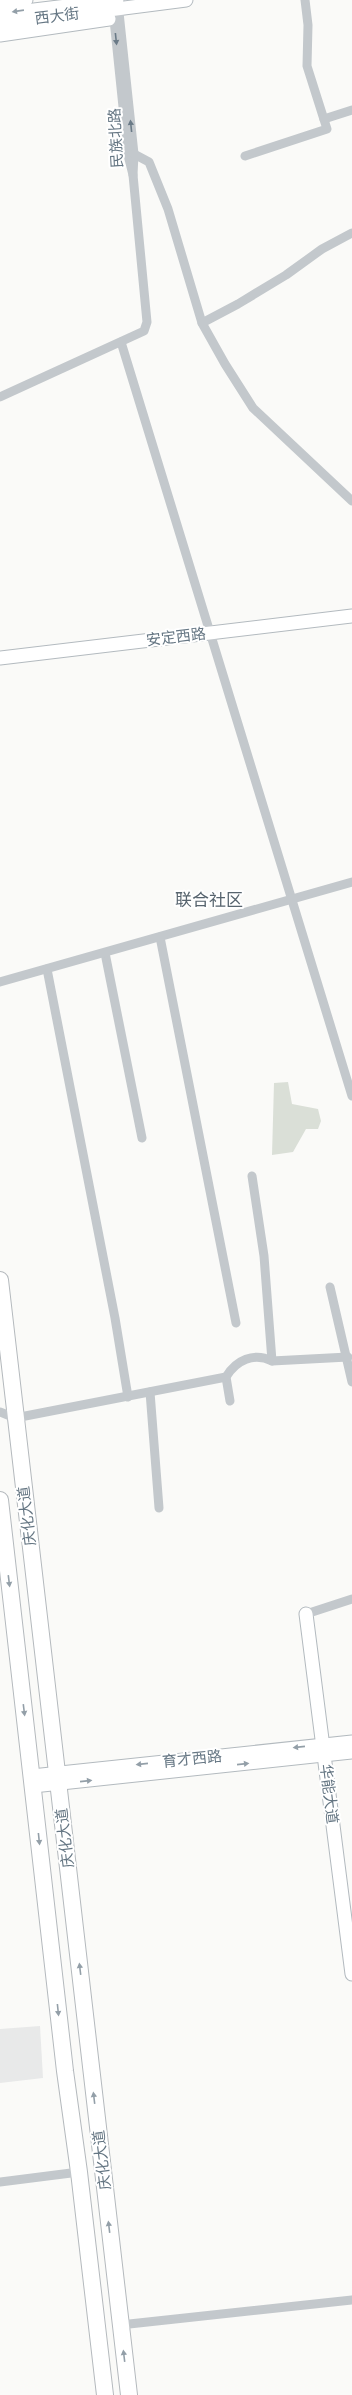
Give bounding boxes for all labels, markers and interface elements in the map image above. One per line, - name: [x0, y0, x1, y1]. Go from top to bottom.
- street label: 西大街: [34, 5, 80, 27]
- one-way arrow: [12, 8, 24, 14]
- one-way arrow: [113, 33, 120, 45]
- street label: 民族北路: [105, 108, 126, 168]
- one-way arrow: [127, 120, 134, 132]
- street label: 安定西路: [145, 625, 207, 649]
- district label: 联合社区: [175, 891, 243, 909]
- street label: 庆化大道: [14, 1485, 39, 1547]
- one-way arrow: [6, 1575, 12, 1587]
- one-way arrow: [21, 1704, 27, 1716]
- one-way arrow: [293, 1744, 305, 1751]
- street label: 育才西路: [161, 1748, 223, 1770]
- one-way arrow: [237, 1760, 249, 1767]
- one-way arrow: [136, 1761, 148, 1768]
- street label: 华能大道: [317, 1763, 342, 1825]
- one-way arrow: [80, 1777, 92, 1784]
- street label: 庆化大道: [52, 1807, 77, 1869]
- one-way arrow: [36, 1833, 42, 1845]
- one-way arrow: [76, 1963, 83, 1975]
- one-way arrow: [55, 2004, 61, 2016]
- one-way arrow: [91, 2092, 98, 2104]
- street label: 庆化大道: [89, 2129, 114, 2191]
- one-way arrow: [106, 2221, 113, 2233]
- one-way arrow: [121, 2350, 128, 2362]

